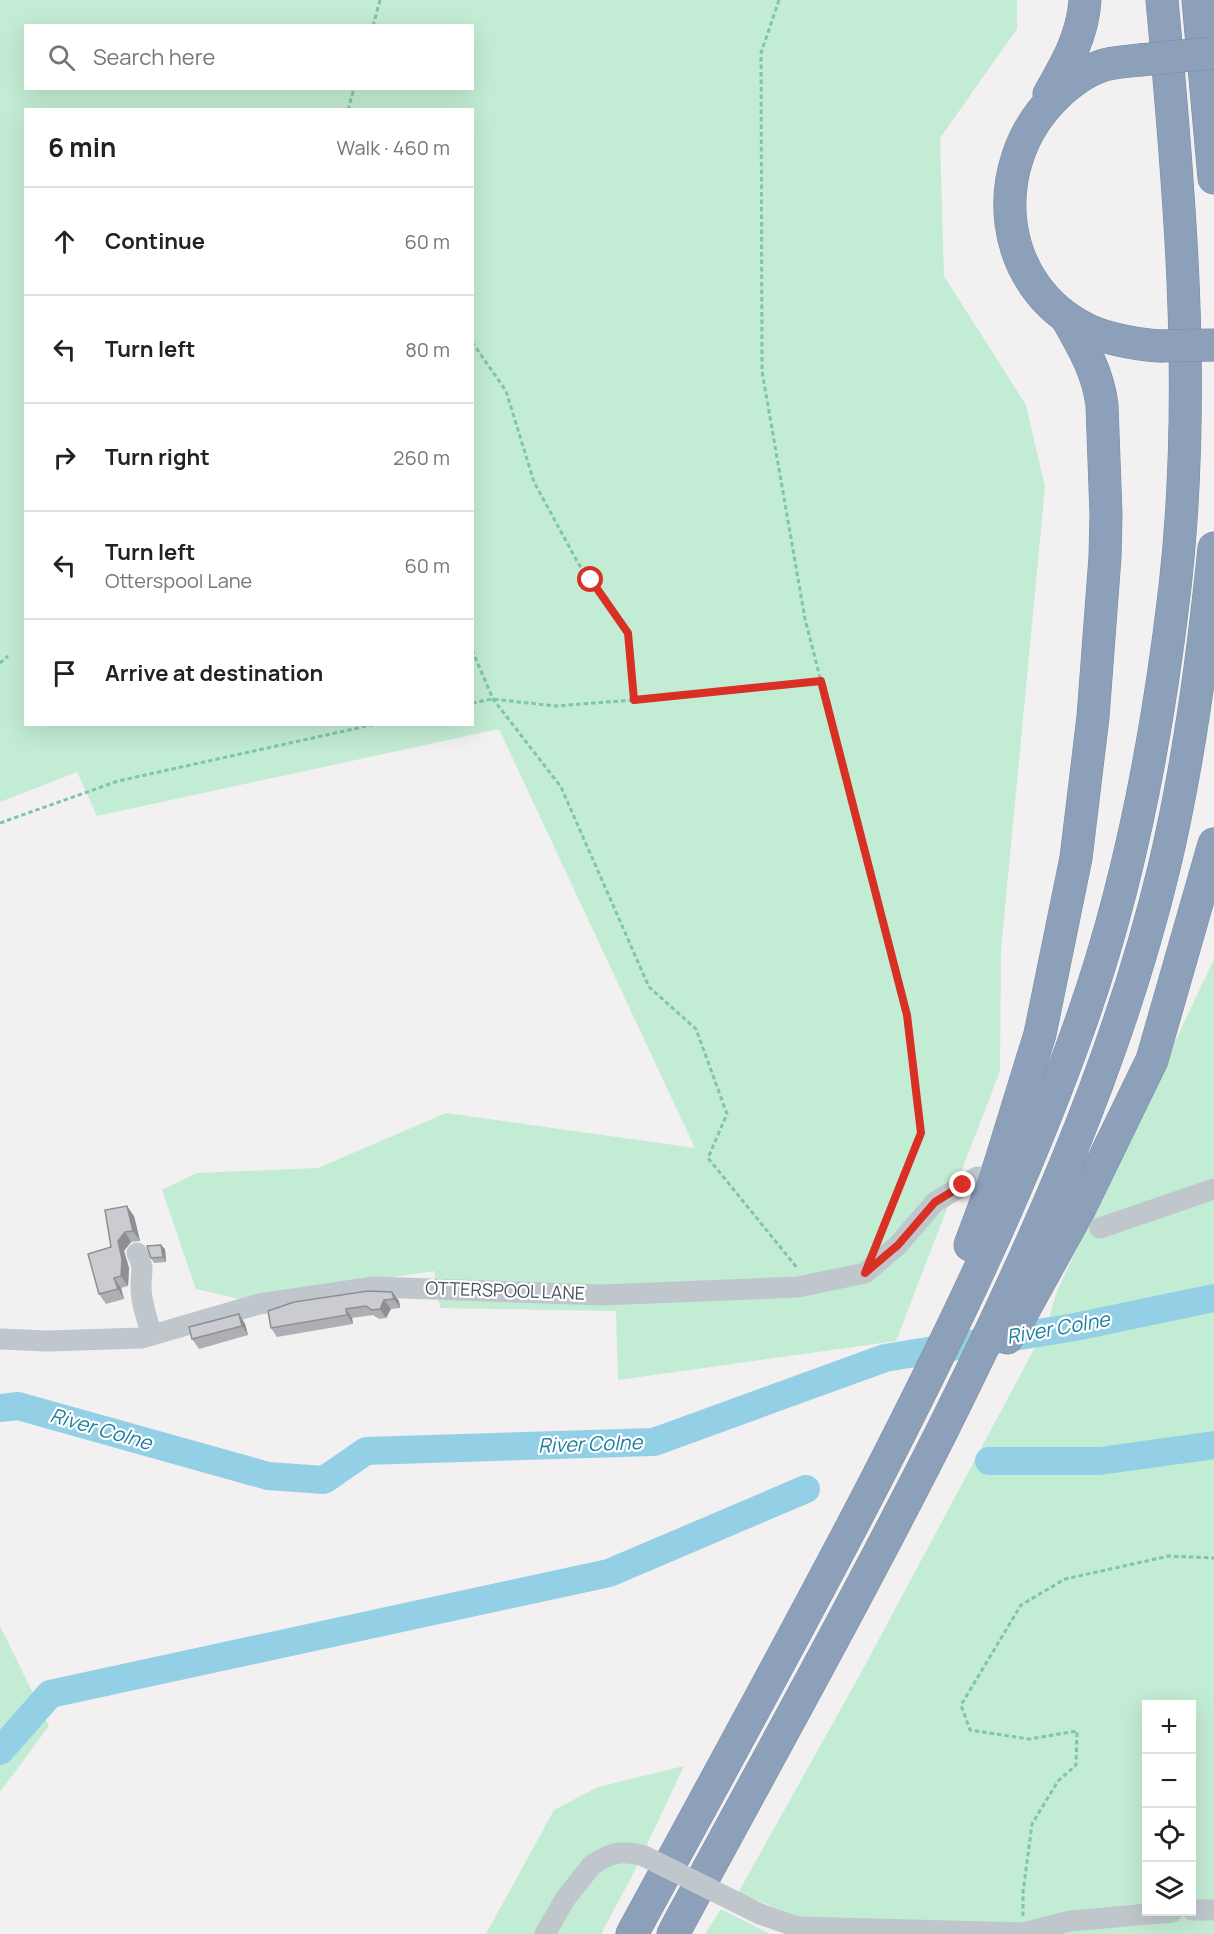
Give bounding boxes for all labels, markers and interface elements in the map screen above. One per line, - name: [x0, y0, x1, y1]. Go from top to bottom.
- search box: [24, 24, 474, 90]
- icon: search: [45, 41, 78, 74]
- text: Search here: [93, 42, 215, 72]
- text: 6 min: [48, 129, 116, 165]
- text: Walk · 460 m: [337, 134, 450, 161]
- icon: ahead: [48, 225, 81, 258]
- text: Continue: [105, 226, 205, 256]
- text: 60 m: [404, 228, 450, 255]
- icon: left: [48, 333, 81, 366]
- text: Turn left: [105, 334, 195, 364]
- text: 80 m: [405, 336, 450, 363]
- icon: right: [48, 441, 81, 474]
- text: Turn right: [105, 442, 210, 472]
- text: 260 m: [393, 444, 450, 471]
- text: Turn left: [105, 537, 195, 567]
- icon: left: [48, 549, 81, 582]
- text: 60 m: [404, 552, 450, 579]
- route start: [577, 566, 603, 592]
- text: Otterspool Lane: [105, 567, 252, 594]
- icon: arrive: [48, 657, 81, 690]
- text: Arrive at destination: [105, 658, 323, 688]
- route end: [949, 1171, 975, 1197]
- street label: OTTERSPOOL LANE: [425, 1275, 585, 1305]
- water label: River Colne: [1004, 1305, 1113, 1350]
- water label: River Colne: [47, 1401, 156, 1456]
- water label: River Colne: [537, 1428, 644, 1459]
- map controls: [1142, 1700, 1196, 1916]
- button: +: [1142, 1700, 1196, 1754]
- button: −: [1142, 1754, 1196, 1808]
- button: locate: [1142, 1808, 1196, 1862]
- button: layers: [1142, 1862, 1196, 1916]

